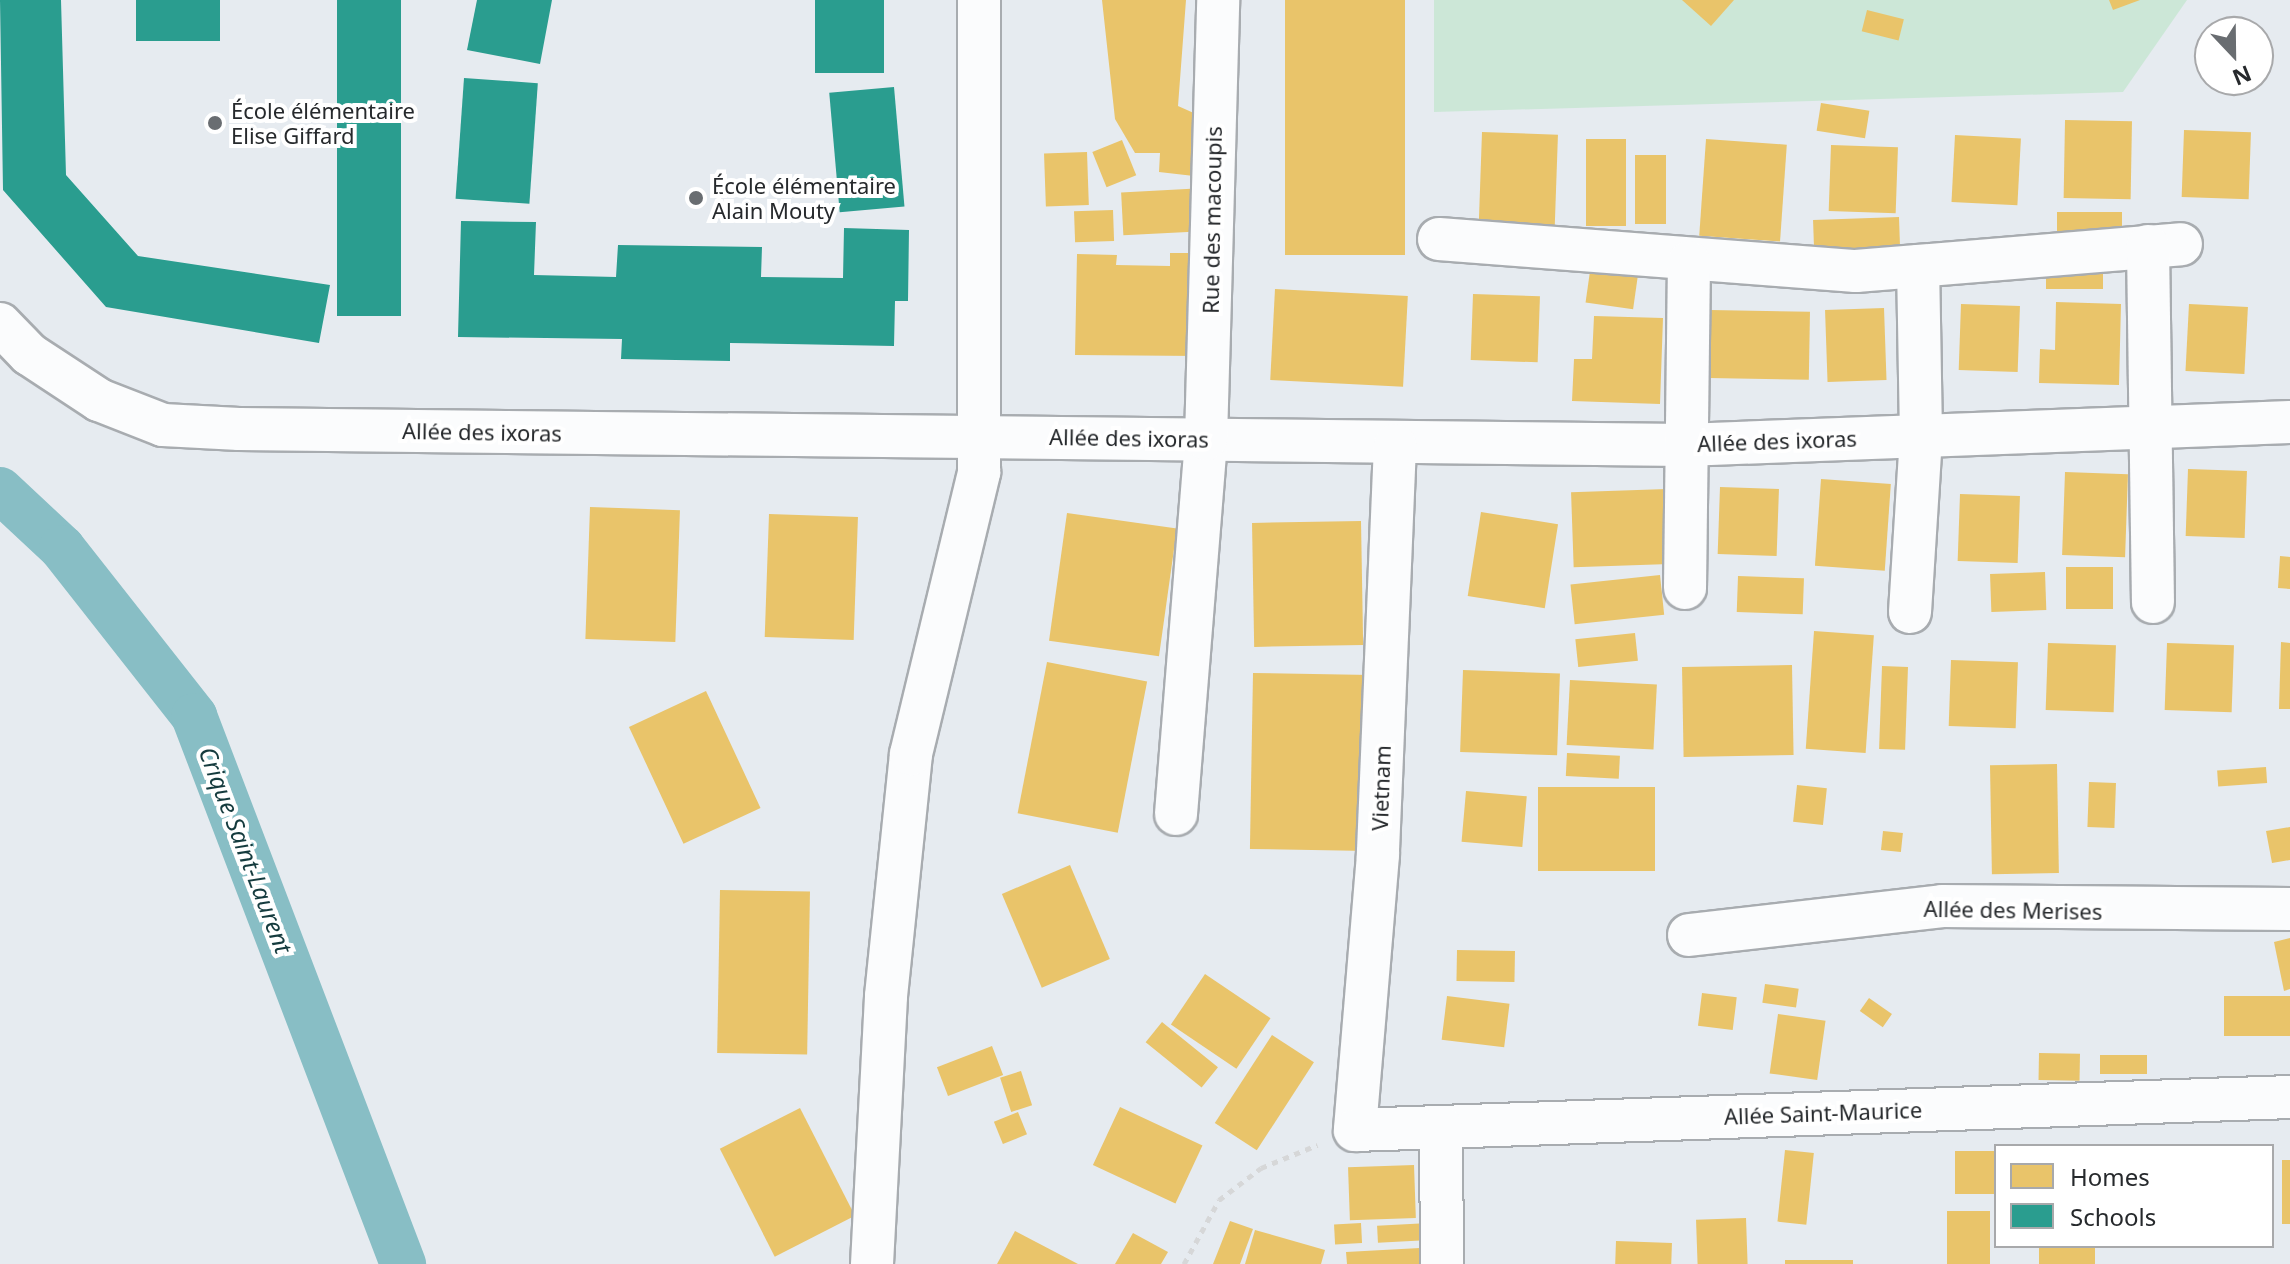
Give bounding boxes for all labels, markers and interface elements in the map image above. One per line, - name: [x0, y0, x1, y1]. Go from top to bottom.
- north arrow: [2194, 16, 2274, 96]
- text: N: [2228, 59, 2256, 94]
- place label: École élémentaire Elise Giffard: [231, 97, 415, 148]
- marker: École élémentaire Elise Giffard: [206, 114, 224, 132]
- street label: Rue des macoupis: [1197, 126, 1227, 314]
- place label: École élémentaire Alain Mouty: [712, 172, 896, 224]
- marker: École élémentaire Alain Mouty: [687, 189, 705, 207]
- street label: Allée des ixoras: [402, 417, 562, 447]
- street label: Allée des ixoras: [1049, 423, 1209, 453]
- street label: Allée des ixoras: [1697, 425, 1857, 457]
- water label: Crique Saint-Laurent: [193, 743, 299, 957]
- street label: Vietnam: [1366, 745, 1396, 831]
- street label: Allée des Merises: [1923, 895, 2103, 925]
- street label: Allée Saint-Maurice: [1723, 1096, 1923, 1130]
- legend: [1994, 1144, 2274, 1248]
- text: Homes: [2070, 1160, 2150, 1193]
- text: Schools: [2070, 1200, 2156, 1233]

